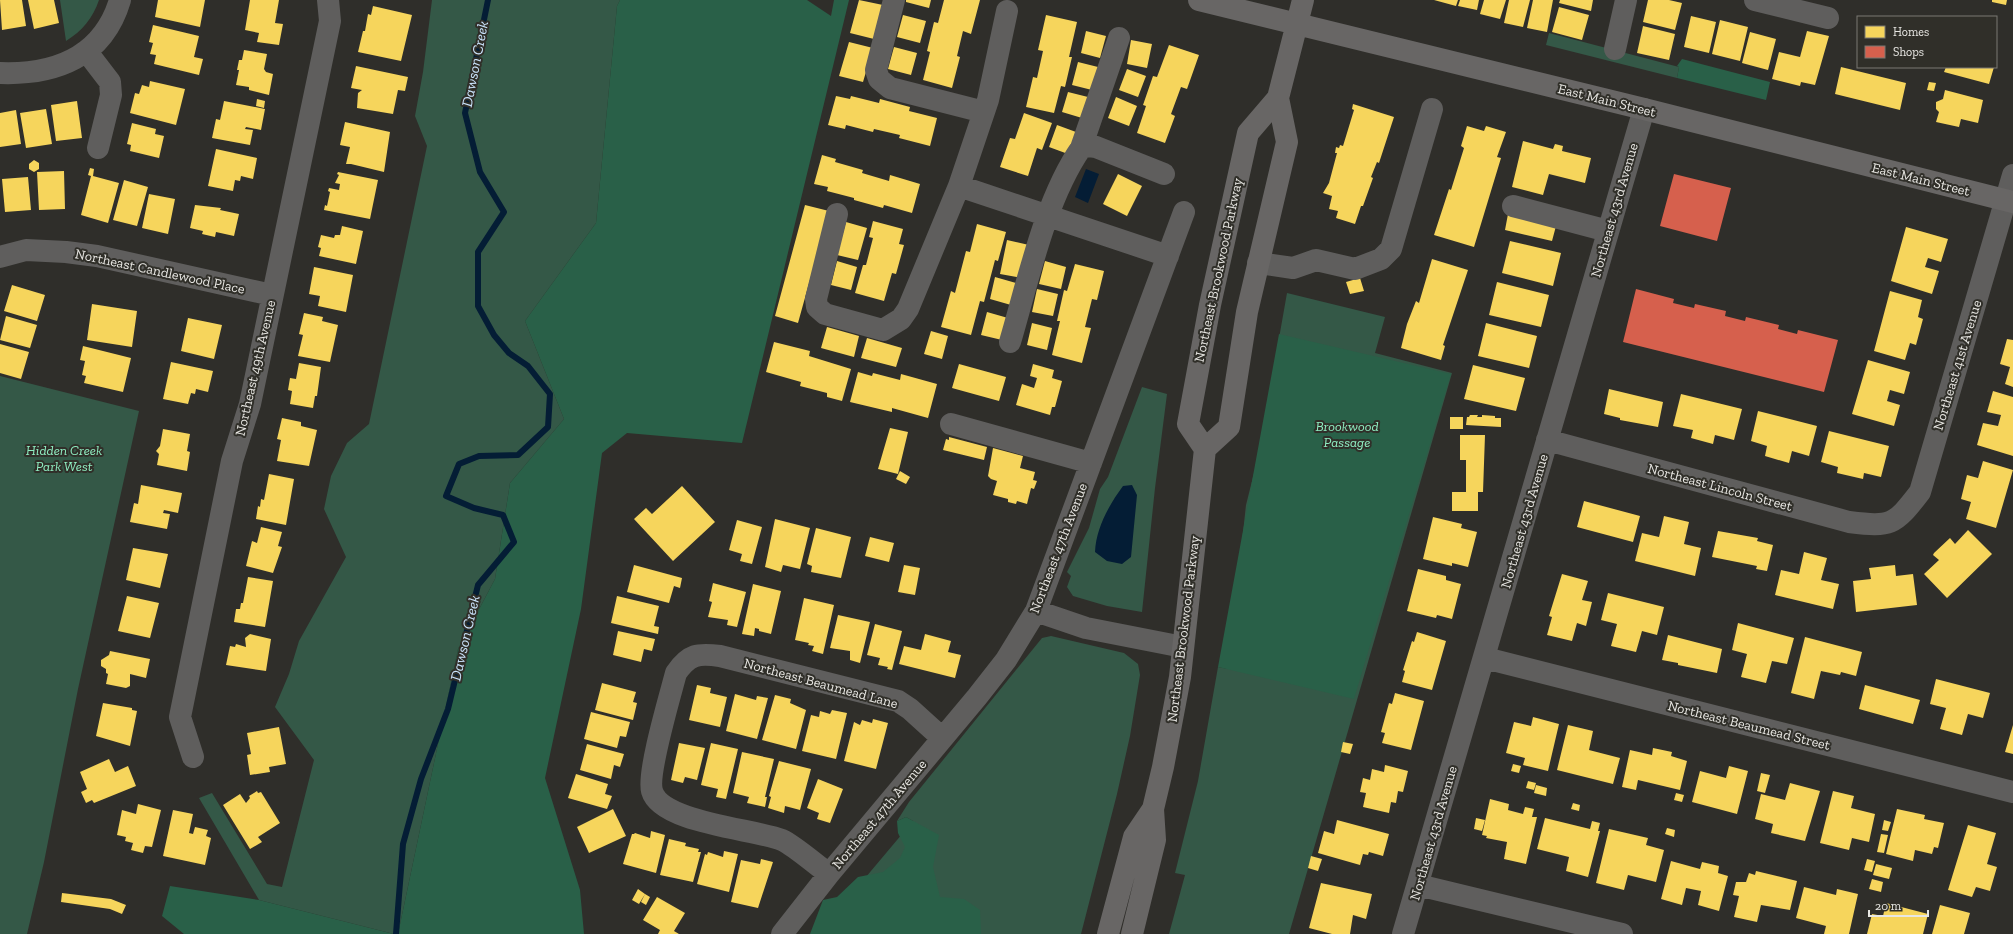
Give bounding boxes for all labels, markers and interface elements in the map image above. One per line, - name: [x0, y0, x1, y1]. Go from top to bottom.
- legend: [1857, 16, 1997, 68]
- water label: Dawson Creek: [458, 19, 492, 109]
- text: Homes: [1893, 25, 1929, 39]
- text: Shops: [1893, 45, 1924, 59]
- street label: East Main Street: [1556, 80, 1658, 121]
- street label: Northeast 43rd Avenue: [1587, 141, 1642, 279]
- street label: East Main Street: [1870, 159, 1972, 200]
- street label: Northeast Brookwood Parkway: [1191, 176, 1247, 364]
- street label: Northeast Candlewood Place: [74, 245, 247, 298]
- street label: Northeast 49th Avenue: [232, 298, 279, 438]
- street label: Northeast 41st Avenue: [1930, 298, 1986, 432]
- park label: Brookwood Passage: [1315, 418, 1379, 451]
- park label: Hidden Creek Park West: [26, 442, 102, 475]
- street label: Northeast 43rd Avenue: [1497, 452, 1552, 590]
- street label: Northeast Lincoln Street: [1646, 460, 1795, 515]
- street label: Northeast 47th Avenue: [1026, 480, 1091, 616]
- street label: Northeast Brookwood Parkway: [1164, 534, 1203, 723]
- water label: Dawson Creek: [446, 593, 484, 683]
- street label: Northeast Beaumead Lane: [742, 655, 900, 712]
- street label: Northeast Beaumead Street: [1666, 697, 1833, 754]
- street label: Northeast 47th Avenue: [829, 756, 930, 873]
- street label: Northeast 43rd Avenue: [1406, 764, 1461, 902]
- scale bar: [1869, 892, 1928, 918]
- text: 20 m: [1875, 899, 1902, 913]

